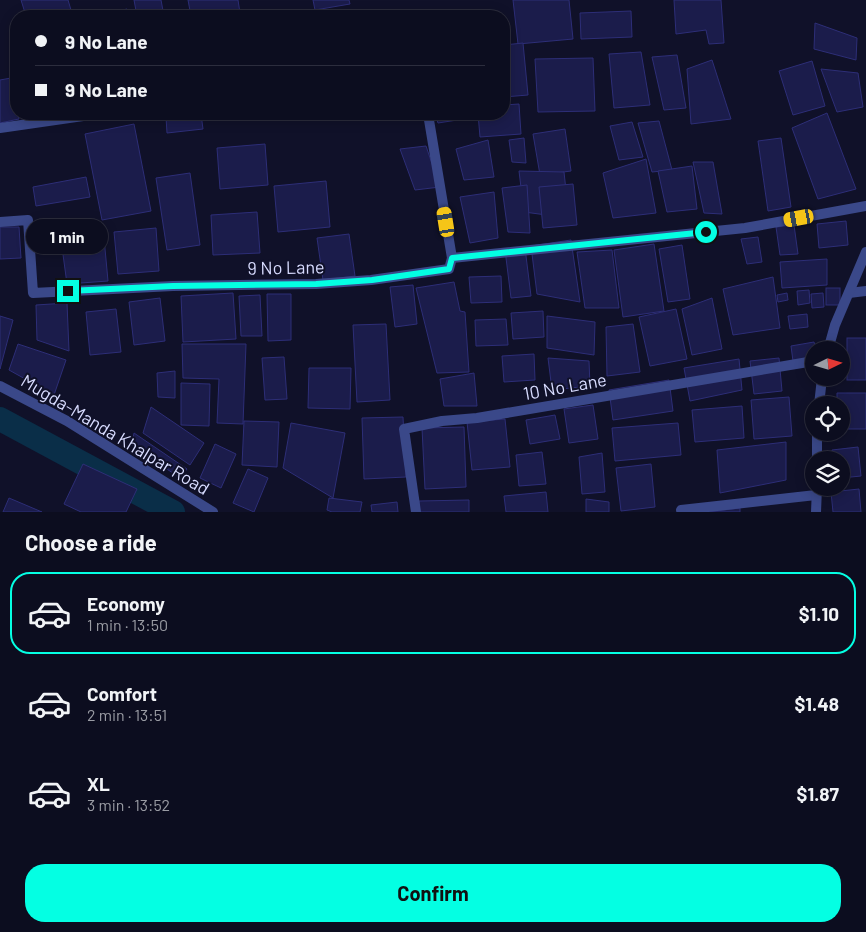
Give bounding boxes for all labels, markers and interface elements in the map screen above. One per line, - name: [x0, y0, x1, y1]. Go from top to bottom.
- text: 9 No Lane: [65, 30, 148, 53]
- text: 9 No Lane: [65, 78, 148, 101]
- car: [436, 206, 455, 238]
- car: [782, 208, 815, 228]
- callout: 1 min: [27, 218, 109, 254]
- route start: [695, 221, 717, 243]
- text: 1 min: [49, 227, 85, 246]
- street label: 9 No Lane: [247, 255, 325, 279]
- route end: [57, 280, 79, 302]
- north arrow: [805, 341, 850, 386]
- map controls: [805, 341, 850, 496]
- street label: 10 No Lane: [521, 368, 608, 404]
- street label: Mugda-Manda Khalpar Road: [17, 369, 214, 499]
- button: locate: [805, 396, 850, 441]
- button: layers: [805, 451, 850, 496]
- text: Choose a ride: [25, 529, 157, 555]
- icon: car: [27, 591, 72, 636]
- text: Economy: [87, 592, 165, 615]
- text: $1.10: [799, 602, 839, 625]
- text: 1 min · 13:50: [87, 615, 168, 634]
- icon: car: [27, 681, 72, 726]
- text: Comfort: [87, 682, 157, 705]
- text: $1.48: [795, 692, 839, 715]
- text: 2 min · 13:51: [87, 705, 167, 724]
- icon: car: [27, 771, 72, 816]
- text: XL: [87, 772, 110, 795]
- text: $1.87: [797, 782, 839, 805]
- text: 3 min · 13:52: [87, 795, 170, 814]
- button: Confirm: [25, 864, 841, 922]

